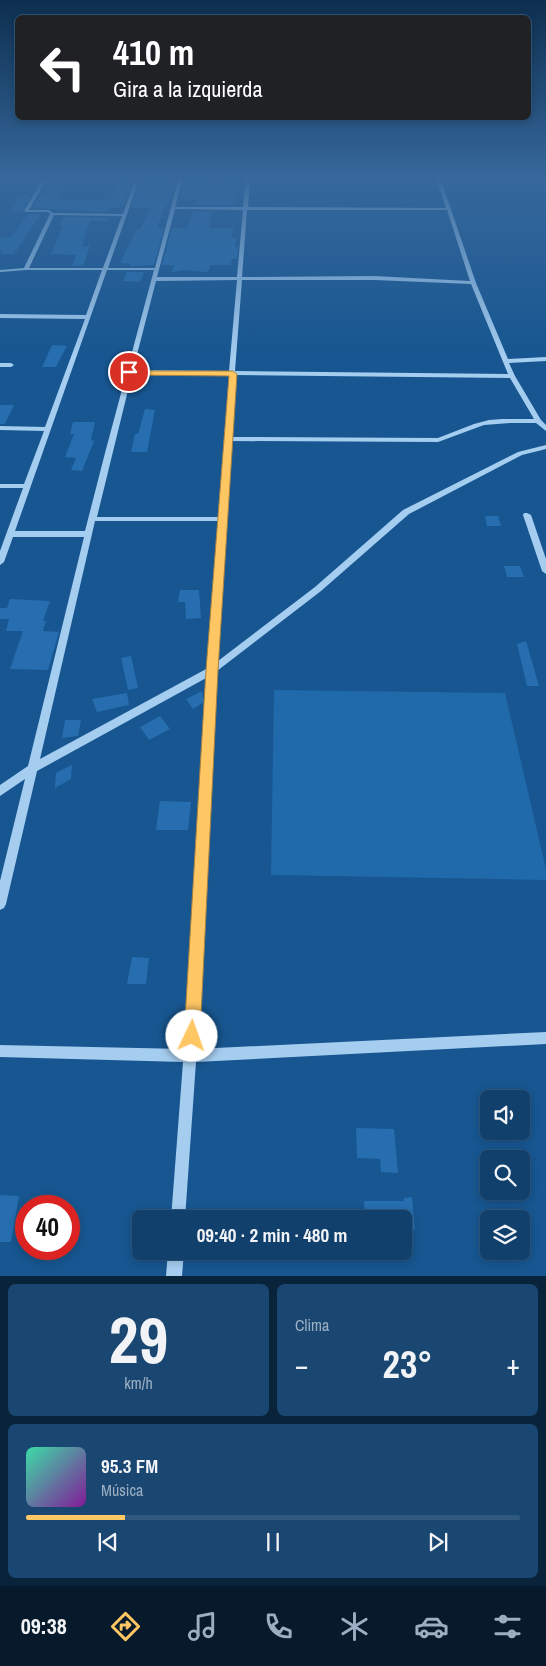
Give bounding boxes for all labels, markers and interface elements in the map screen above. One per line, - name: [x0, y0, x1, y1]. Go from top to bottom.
- text: 410 m: [113, 29, 194, 76]
- icon: left: [30, 35, 95, 100]
- text: Gira a la izquierda: [113, 74, 262, 104]
- pin: [108, 351, 150, 393]
- icon: arrive: [115, 358, 143, 386]
- position arrow: [165, 1009, 217, 1061]
- map controls: [480, 1090, 530, 1260]
- button: sound: [480, 1090, 530, 1140]
- button: search: [480, 1150, 530, 1200]
- speed limit sign: 40: [15, 1195, 80, 1260]
- button: layers: [480, 1210, 530, 1260]
- text: 09:40 · 2 min · 480 m: [197, 1222, 347, 1248]
- text: 29: [109, 1296, 168, 1383]
- text: Clima: [295, 1314, 329, 1336]
- text: 23°: [383, 1339, 432, 1390]
- text: −: [295, 1346, 308, 1384]
- text: +: [507, 1346, 520, 1384]
- text: km/h: [124, 1372, 153, 1394]
- text: 95.3 FM: [101, 1453, 158, 1479]
- text: Música: [101, 1479, 143, 1501]
- icon: previous: [94, 1528, 122, 1556]
- icon: pause: [259, 1528, 287, 1556]
- icon: next: [424, 1528, 452, 1556]
- icon: directions: [108, 1609, 143, 1644]
- icon: music: [185, 1609, 220, 1644]
- icon: phone: [261, 1609, 296, 1644]
- icon: climate: [337, 1609, 372, 1644]
- icon: car: [414, 1609, 449, 1644]
- icon: filters: [490, 1609, 525, 1644]
- text: 09:38: [21, 1611, 67, 1641]

